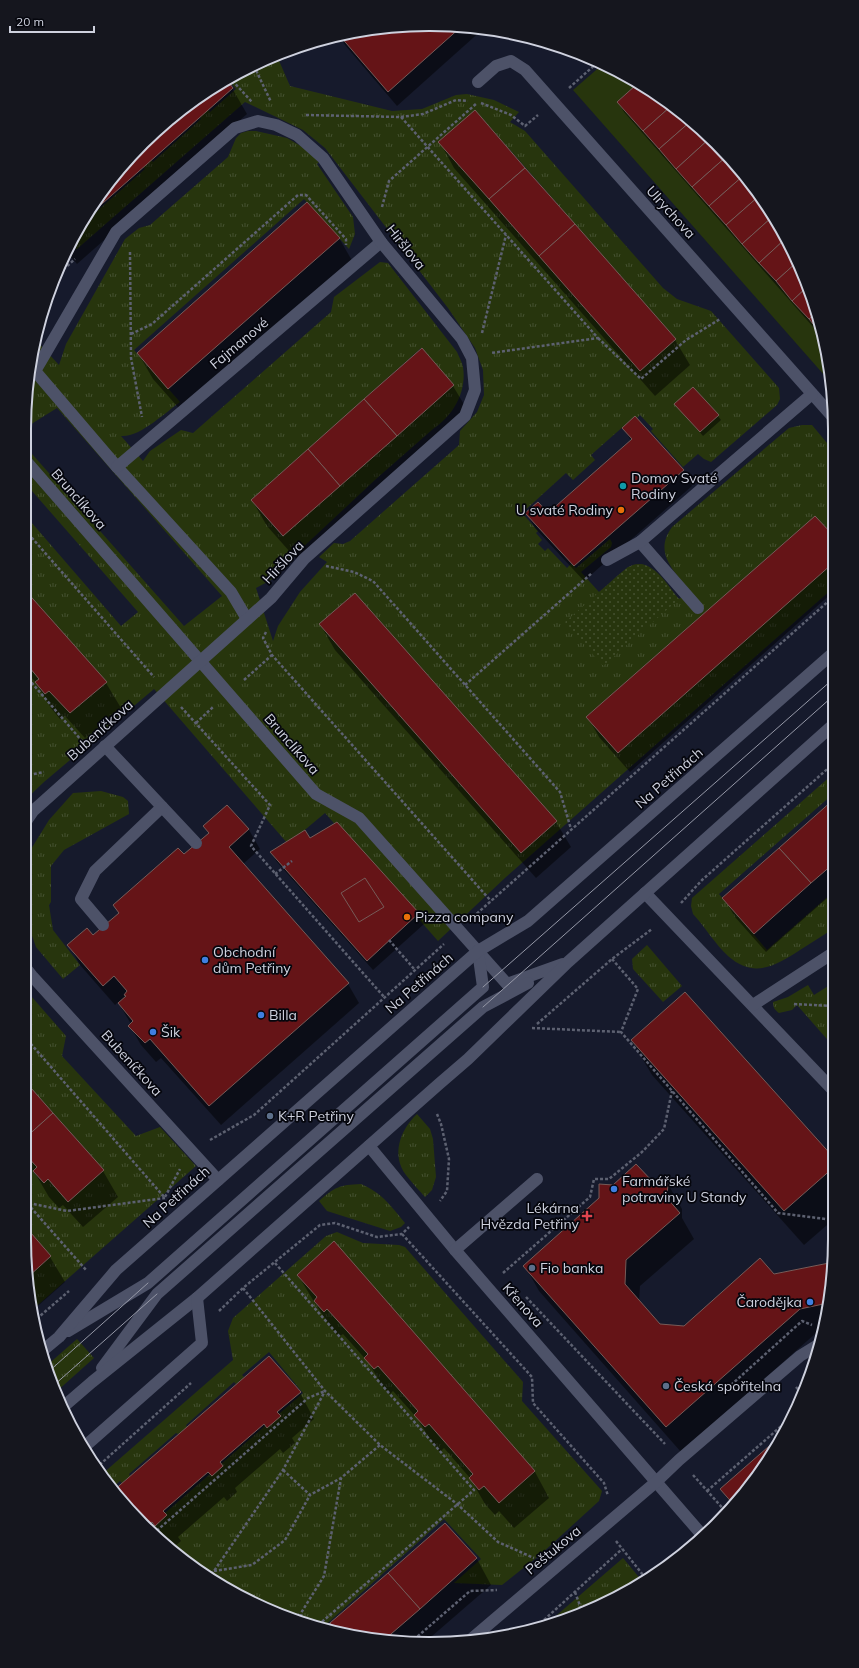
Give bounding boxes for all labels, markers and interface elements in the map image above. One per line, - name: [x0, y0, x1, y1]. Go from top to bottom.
- scale bar: [10, 8, 94, 34]
- text: 20 m: [16, 14, 44, 29]
- street label: Ulrychova: [643, 182, 699, 242]
- street label: Hiršlova: [382, 221, 430, 273]
- street label: Fajmanové: [206, 313, 272, 373]
- street label: Brunclíkova: [48, 465, 110, 533]
- place label: Domov Svaté Rodiny: [631, 469, 718, 503]
- marker: Domov Svaté Rodiny: [618, 481, 628, 491]
- place label: U svaté Rodiny: [516, 501, 614, 519]
- marker: U svaté Rodiny: [616, 505, 626, 515]
- street label: Hiršlova: [258, 537, 308, 587]
- street label: Bubeníčkova: [63, 696, 137, 764]
- street label: Brunclíkova: [261, 710, 323, 778]
- street label: Na Petřinách: [631, 744, 707, 812]
- place label: Pizza company: [415, 908, 514, 926]
- marker: Pizza company: [402, 912, 412, 922]
- place label: Obchodní dům Petřiny: [213, 943, 291, 977]
- street label: Na Petřinách: [381, 949, 457, 1017]
- marker: Obchodní dům Petřiny: [200, 955, 210, 965]
- place label: Billa: [269, 1006, 297, 1024]
- marker: Billa: [256, 1010, 266, 1020]
- place label: Šik: [161, 1023, 181, 1041]
- street label: Bubeníčkova: [98, 1026, 166, 1100]
- marker: Šik: [148, 1027, 158, 1037]
- place label: K+R Petřiny: [278, 1107, 354, 1125]
- marker: K+R Petřiny: [265, 1111, 275, 1121]
- street label: Na Petřinách: [139, 1162, 213, 1232]
- place label: Farmářské potraviny U Standy: [622, 1172, 747, 1206]
- marker: Farmářské potraviny U Standy: [609, 1184, 619, 1194]
- place label: Lékárna Hvězda Petřiny: [480, 1199, 580, 1233]
- marker: Lékárna Hvězda Petřiny: [582, 1211, 592, 1221]
- place label: Fio banka: [540, 1259, 603, 1277]
- marker: Fio banka: [527, 1263, 537, 1273]
- street label: Křenova: [499, 1279, 547, 1331]
- place label: Čarodějka: [736, 1293, 802, 1311]
- marker: Čarodějka: [805, 1297, 815, 1307]
- place label: Česká spořitelna: [674, 1377, 781, 1395]
- marker: Česká spořitelna: [661, 1381, 671, 1391]
- street label: Peštukova: [522, 1522, 584, 1578]

